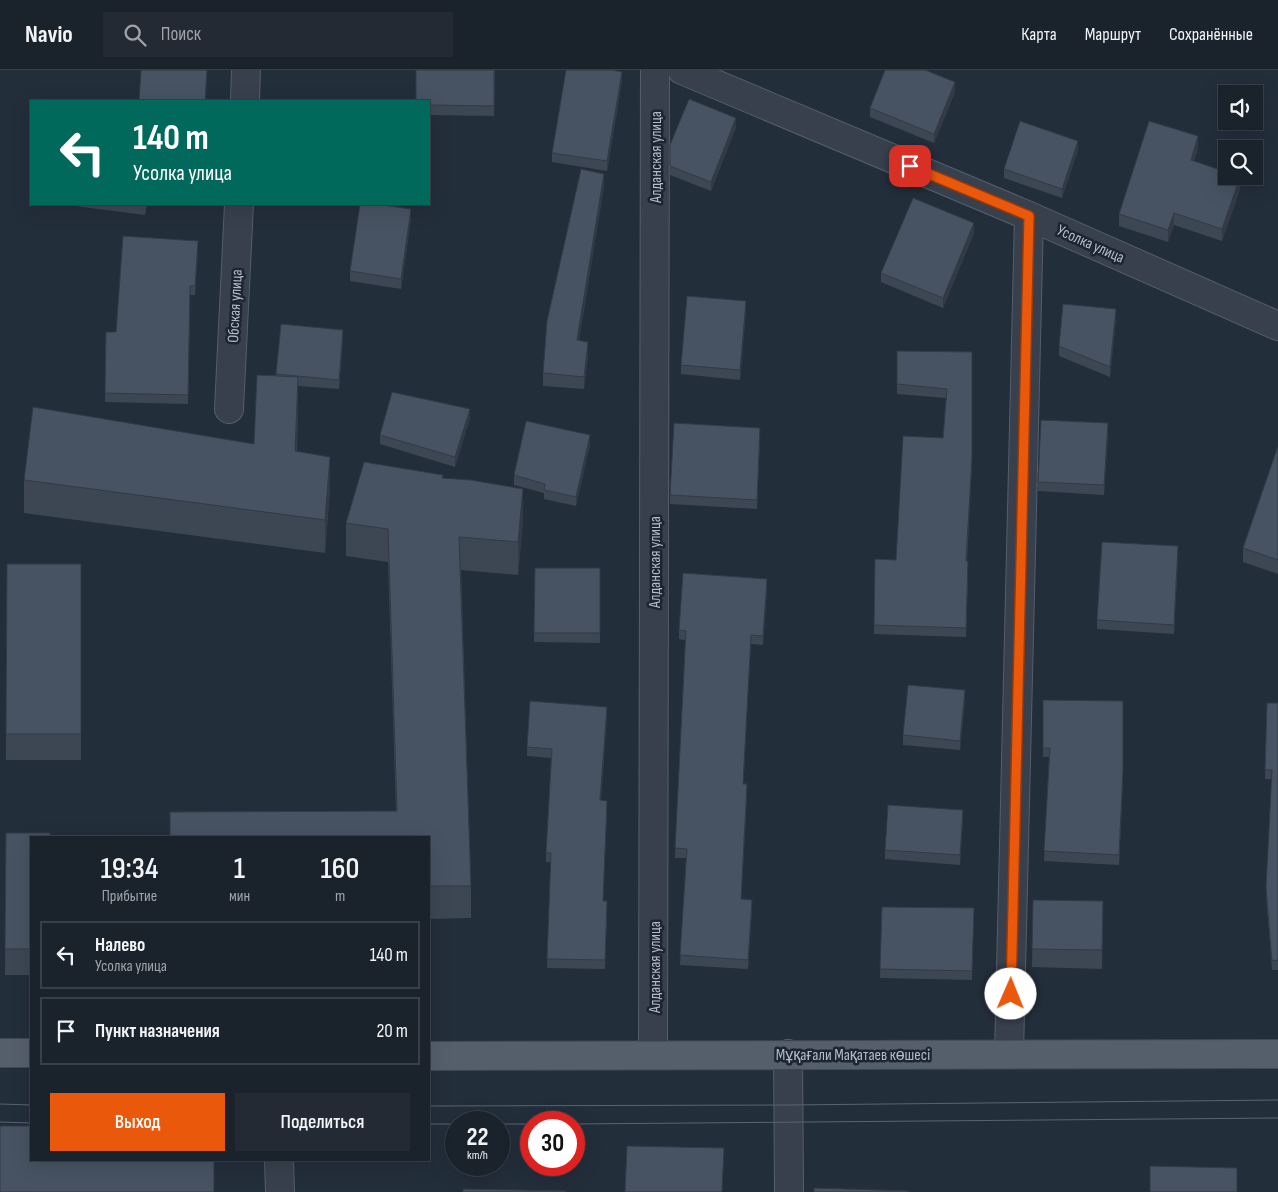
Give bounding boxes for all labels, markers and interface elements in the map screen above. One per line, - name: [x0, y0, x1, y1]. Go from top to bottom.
- search box: [103, 12, 453, 57]
- text: Navio: [25, 20, 73, 49]
- icon: search: [121, 21, 149, 49]
- text: Поиск: [161, 23, 201, 46]
- text: Карта: [1021, 24, 1057, 45]
- text: Маршрут: [1085, 24, 1141, 45]
- text: Сохранённые: [1169, 24, 1253, 45]
- map controls: [1218, 85, 1263, 185]
- button: sound: [1218, 85, 1263, 130]
- street label: Алданская улица: [647, 111, 666, 204]
- text: 140 m: [133, 117, 209, 160]
- icon: left: [50, 120, 115, 185]
- button: search: [1218, 140, 1263, 185]
- pin: [889, 145, 931, 187]
- icon: arrive: [896, 152, 924, 180]
- text: Усолка улица: [133, 160, 232, 187]
- street label: Усолка улица: [1054, 221, 1127, 268]
- street label: Обская улица: [224, 269, 247, 343]
- street label: Алданская улица: [646, 516, 665, 609]
- text: 19:34: [101, 851, 158, 887]
- text: 1: [234, 851, 245, 887]
- text: 160: [321, 851, 359, 887]
- text: Прибытие: [102, 887, 157, 906]
- text: мин: [229, 887, 250, 906]
- text: m: [335, 887, 345, 906]
- street label: Алданская улица: [646, 921, 665, 1014]
- text: Налево: [95, 934, 145, 957]
- icon: left: [52, 941, 80, 969]
- text: 140 m: [370, 944, 408, 967]
- text: Усолка улица: [95, 957, 167, 976]
- position arrow: [984, 967, 1036, 1019]
- icon: arrive: [52, 1017, 80, 1045]
- text: Пункт назначения: [95, 1020, 220, 1043]
- text: 20 m: [376, 1020, 408, 1043]
- street label: Мұқағали Мақатаев көшесі: [776, 1046, 930, 1065]
- button: Выход: [50, 1093, 225, 1151]
- button: Поделиться: [235, 1093, 410, 1151]
- speed limit sign: 30: [520, 1111, 585, 1176]
- text: 22: [467, 1122, 488, 1153]
- text: km/h: [467, 1148, 488, 1163]

